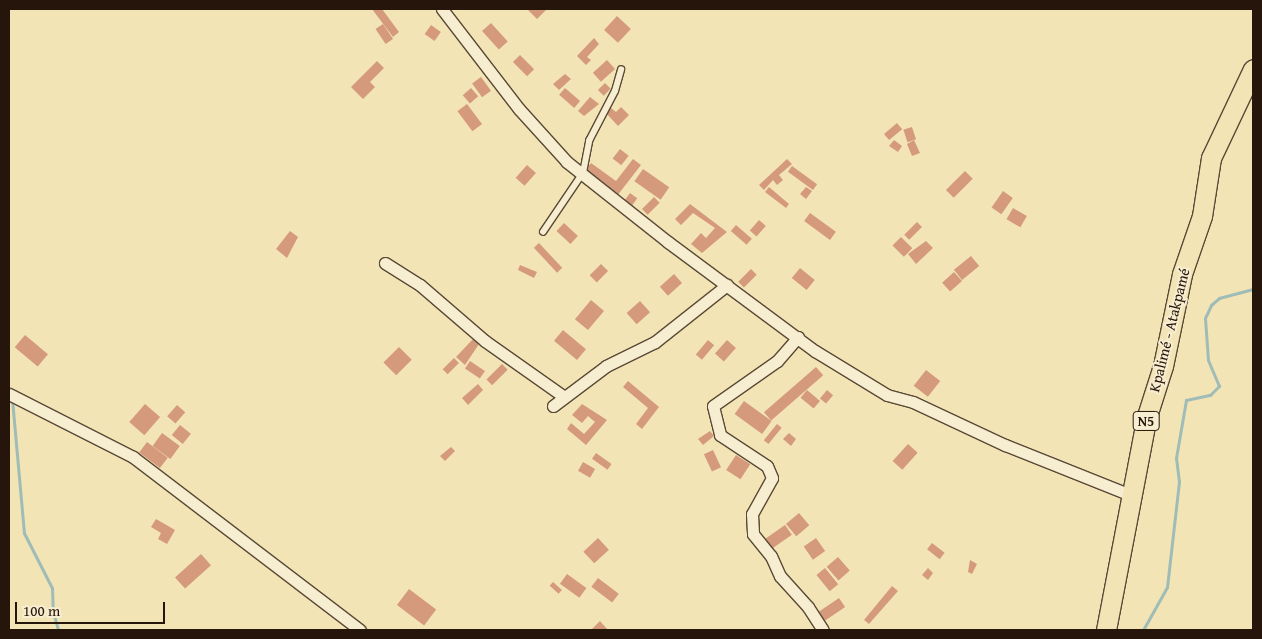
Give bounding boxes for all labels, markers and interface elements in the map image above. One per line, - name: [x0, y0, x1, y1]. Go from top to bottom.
- street label: Kpalimé - Atakpamé: [1145, 266, 1193, 394]
- road number: N5: [1132, 410, 1160, 432]
- scale bar: [18, 592, 168, 624]
- text: 100 m: [23, 600, 60, 621]

